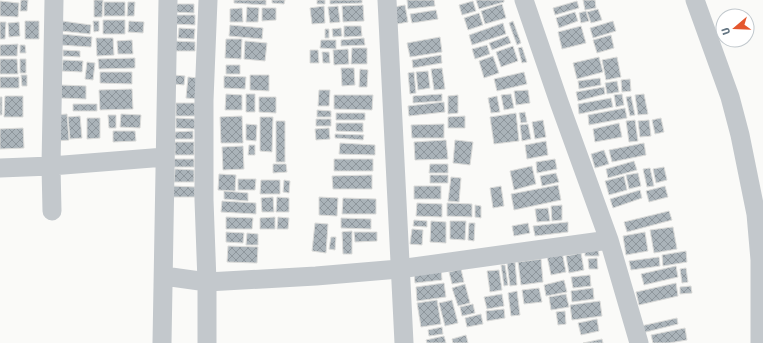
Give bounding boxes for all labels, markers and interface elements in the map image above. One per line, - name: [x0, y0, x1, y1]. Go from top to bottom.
- north arrow: [715, 8, 755, 48]
- text: U: [719, 26, 732, 36]

